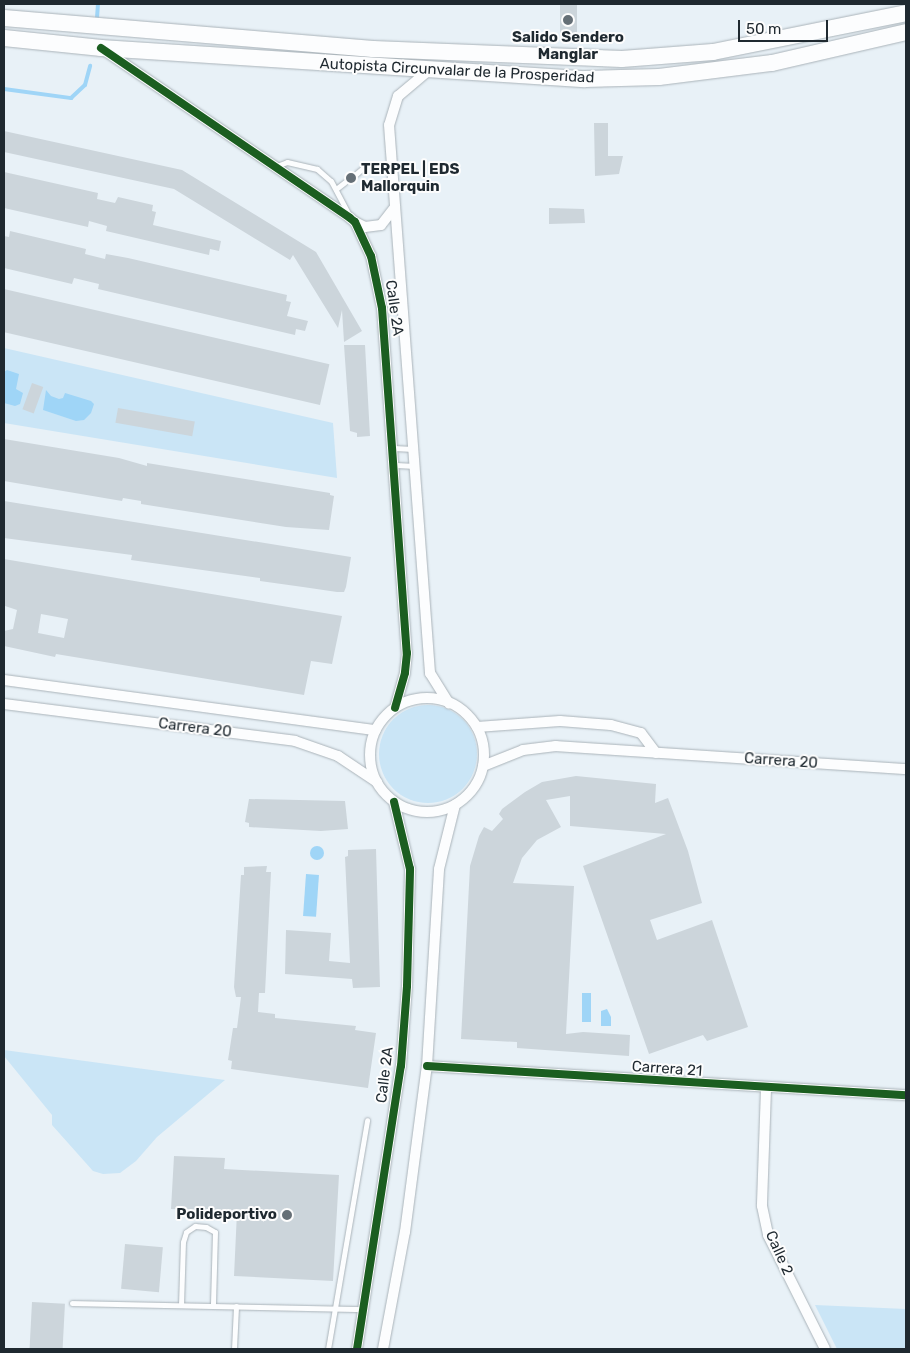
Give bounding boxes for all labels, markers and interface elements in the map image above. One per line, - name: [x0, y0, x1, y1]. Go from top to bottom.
- scale bar: [740, 10, 830, 42]
- marker: Salido Sendero Manglar: [562, 14, 574, 26]
- text: 50 m: [746, 20, 781, 38]
- place label: Salido Sendero Manglar: [512, 28, 624, 63]
- street label: Autopista Circunvalar de la Prosperidad: [319, 55, 595, 87]
- place label: TERPEL | EDS Mallorquin: [361, 160, 460, 195]
- marker: TERPEL | EDS Mallorquin: [345, 172, 357, 184]
- street label: Calle 2A: [381, 279, 407, 337]
- street label: Carrera 20: [157, 715, 233, 741]
- street label: Carrera 20: [744, 749, 818, 773]
- street label: Calle 2A: [373, 1046, 397, 1104]
- street label: Carrera 21: [631, 1058, 703, 1080]
- place label: Polideportivo: [176, 1206, 277, 1224]
- marker: Polideportivo: [281, 1209, 293, 1221]
- street label: Calle 2: [761, 1228, 797, 1278]

